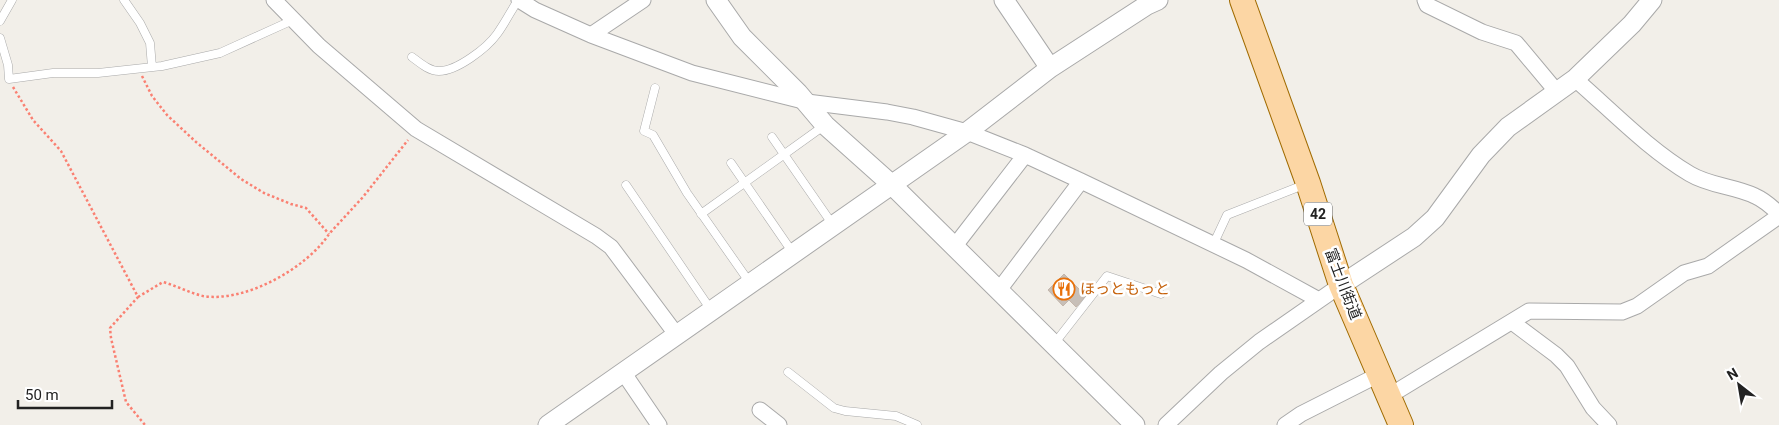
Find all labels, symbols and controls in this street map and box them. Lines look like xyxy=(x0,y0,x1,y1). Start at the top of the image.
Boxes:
road number: 42 xyxy=(1304,202,1332,225)
street label: 富士川街道 xyxy=(1321,246,1365,322)
restaurant icon: ほっともっと xyxy=(1052,277,1076,301)
place label: ほっともっと xyxy=(1080,280,1170,298)
north arrow xyxy=(1714,360,1764,410)
text: N xyxy=(1724,364,1741,383)
scale bar xyxy=(18,378,111,410)
text: 50 m xyxy=(25,386,59,404)

